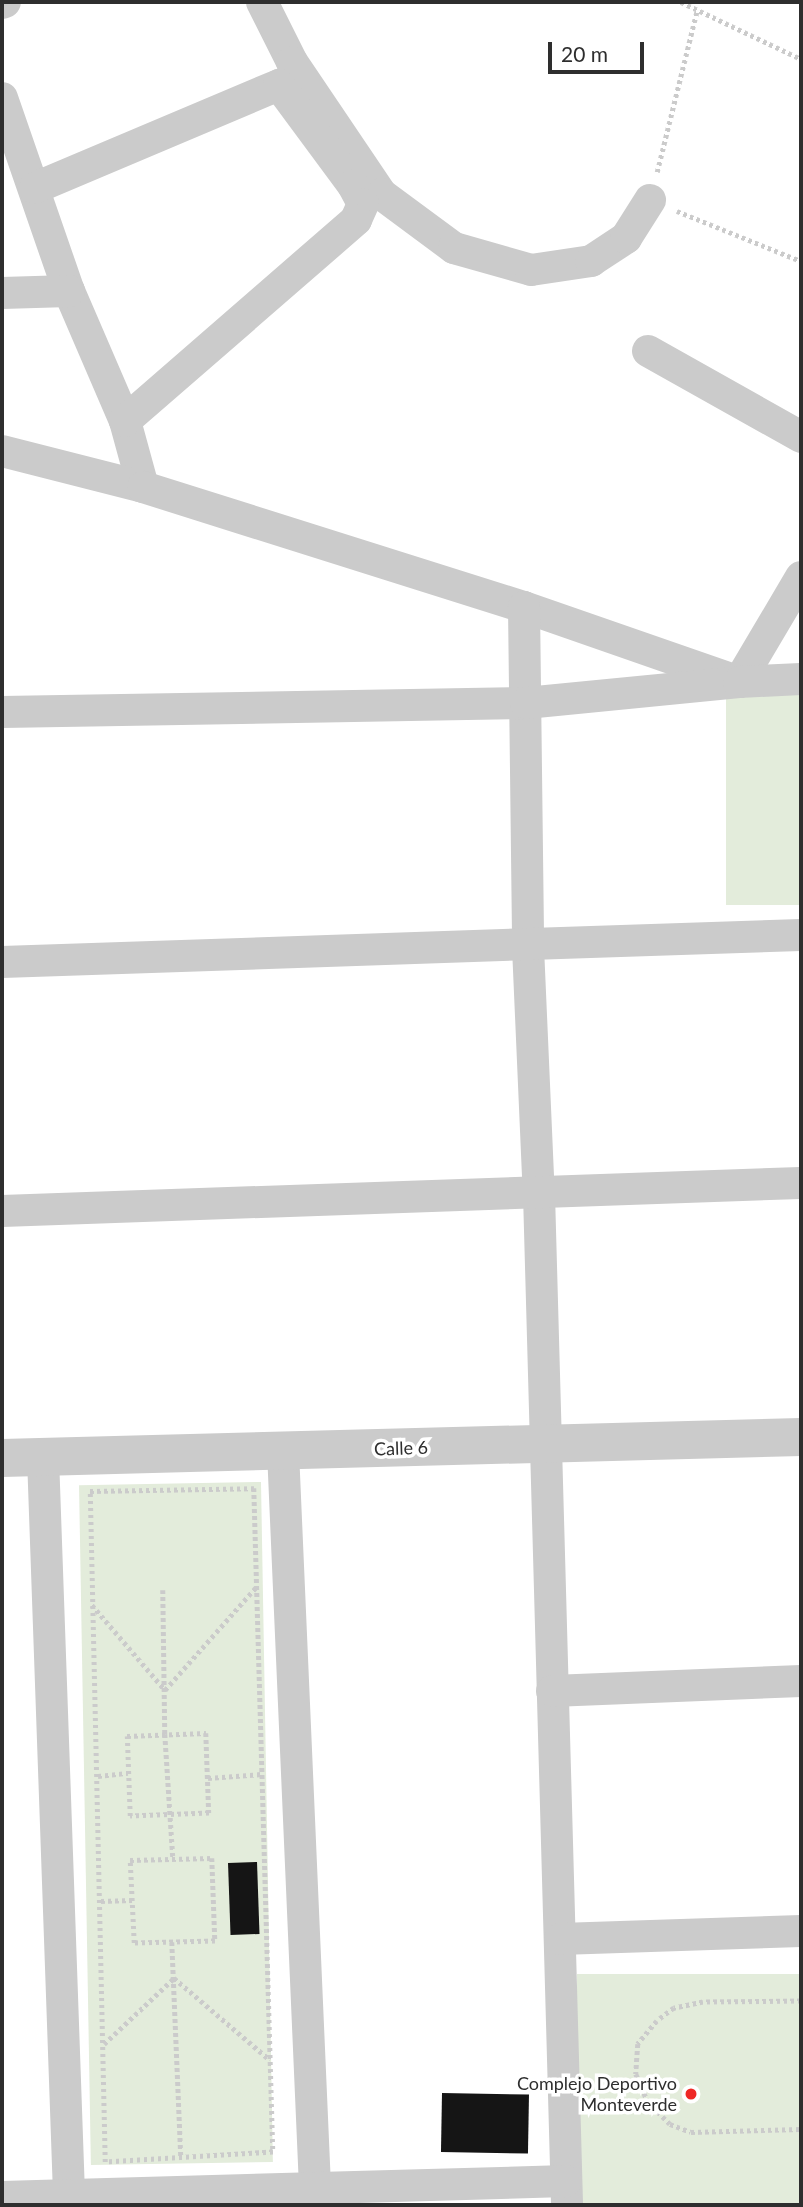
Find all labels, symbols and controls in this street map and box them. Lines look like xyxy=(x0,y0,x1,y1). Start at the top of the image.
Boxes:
scale bar xyxy=(551,28,647,72)
text: 20 m xyxy=(561,41,608,66)
street label: Calle 6 xyxy=(374,1436,428,1460)
place label: Complejo Deportivo Monteverde xyxy=(517,2073,677,2116)
marker: Complejo Deportivo Monteverde xyxy=(683,2086,699,2102)

